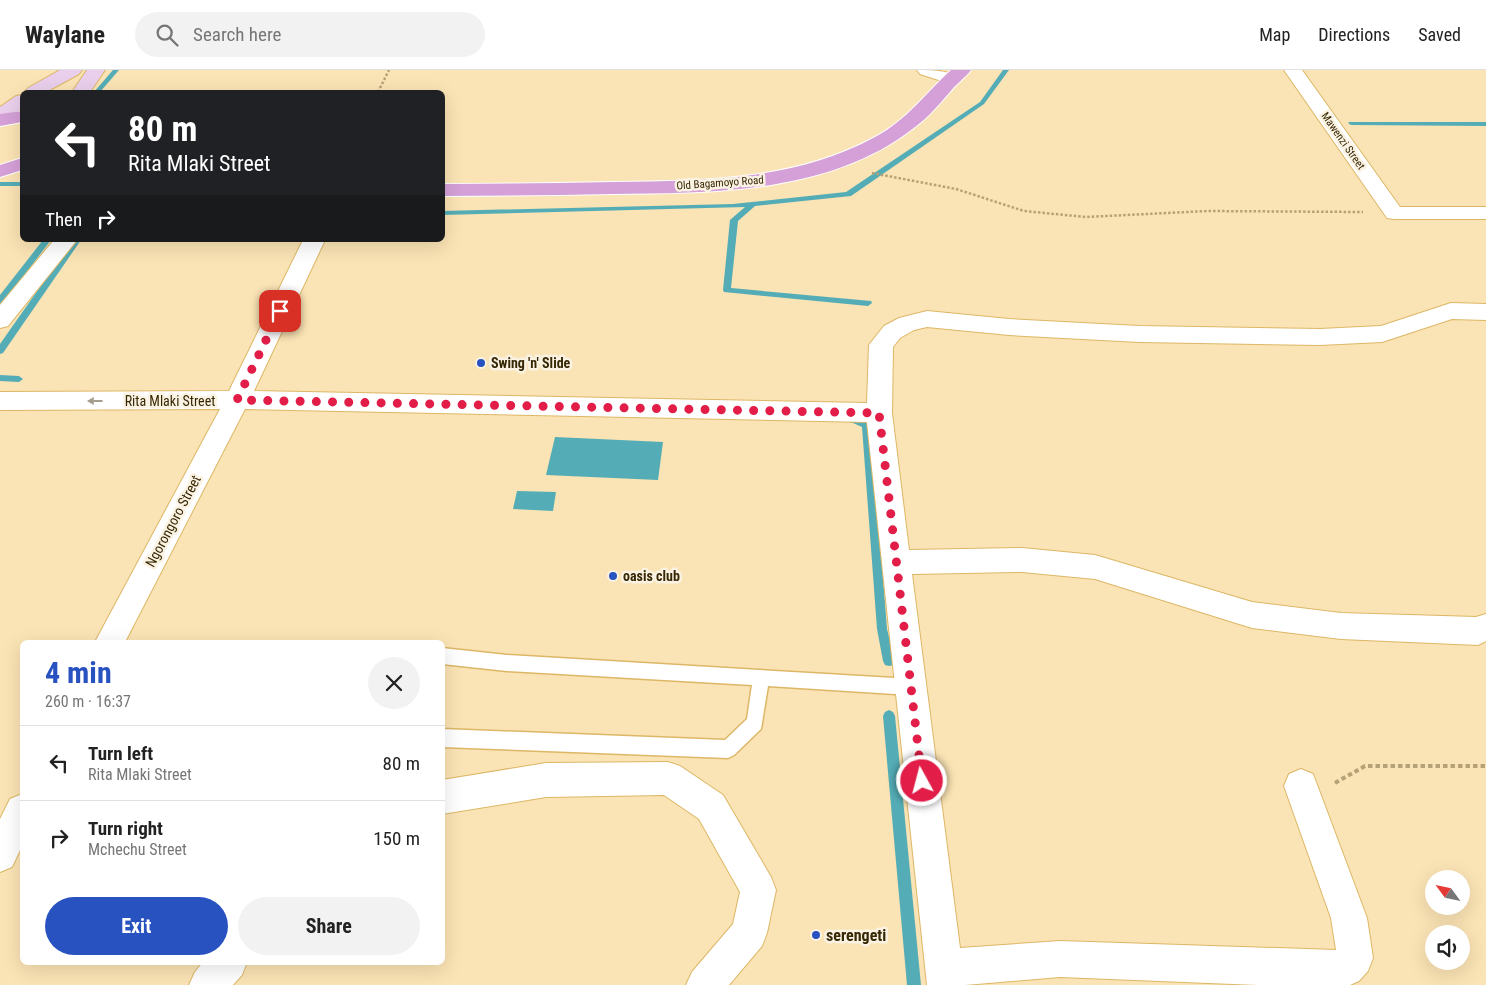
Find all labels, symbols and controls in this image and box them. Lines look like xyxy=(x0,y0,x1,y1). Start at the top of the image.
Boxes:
search box xyxy=(135,12,485,57)
text: Waylane xyxy=(25,21,105,49)
icon: search xyxy=(153,21,181,49)
text: Search here xyxy=(193,23,281,46)
text: Map xyxy=(1259,24,1290,45)
text: Directions xyxy=(1318,24,1390,45)
text: Saved xyxy=(1418,24,1461,45)
text: 80 m xyxy=(128,109,197,150)
icon: left xyxy=(45,110,110,175)
street label: Mawenzi Street xyxy=(1318,110,1368,172)
text: Rita Mlaki Street xyxy=(128,151,271,176)
street label: Old Bagamoyo Road xyxy=(676,173,764,193)
icon: right xyxy=(92,205,120,233)
text: Then xyxy=(45,208,82,231)
pin xyxy=(259,290,301,332)
icon: arrive xyxy=(266,297,294,325)
place label: Swing 'n' Slide xyxy=(491,355,571,371)
marker: Swing 'n' Slide xyxy=(475,357,487,369)
street label: Rita Mlaki Street xyxy=(125,393,215,409)
one-way arrow xyxy=(87,397,103,405)
street label: Ngorongoro Street xyxy=(142,472,204,570)
place label: oasis club xyxy=(623,568,680,584)
marker: oasis club xyxy=(607,570,619,582)
text: 4 min xyxy=(45,655,112,690)
button: close xyxy=(368,657,420,709)
text: 260 m · 16:37 xyxy=(45,692,131,711)
text: Turn left xyxy=(88,742,153,765)
icon: left xyxy=(45,749,73,777)
text: 80 m xyxy=(383,752,420,775)
position arrow xyxy=(895,754,947,806)
text: Rita Mlaki Street xyxy=(88,765,192,784)
text: Turn right xyxy=(88,817,163,840)
icon: right xyxy=(45,824,73,852)
text: 150 m xyxy=(373,827,420,850)
text: Mchechu Street xyxy=(88,840,187,859)
north arrow xyxy=(1425,870,1470,915)
map controls xyxy=(1425,870,1470,970)
button: Exit xyxy=(45,897,228,955)
button: Share xyxy=(238,897,420,955)
button: sound xyxy=(1425,925,1470,970)
place label: serengeti xyxy=(826,926,886,945)
marker: serengeti xyxy=(810,929,822,941)

